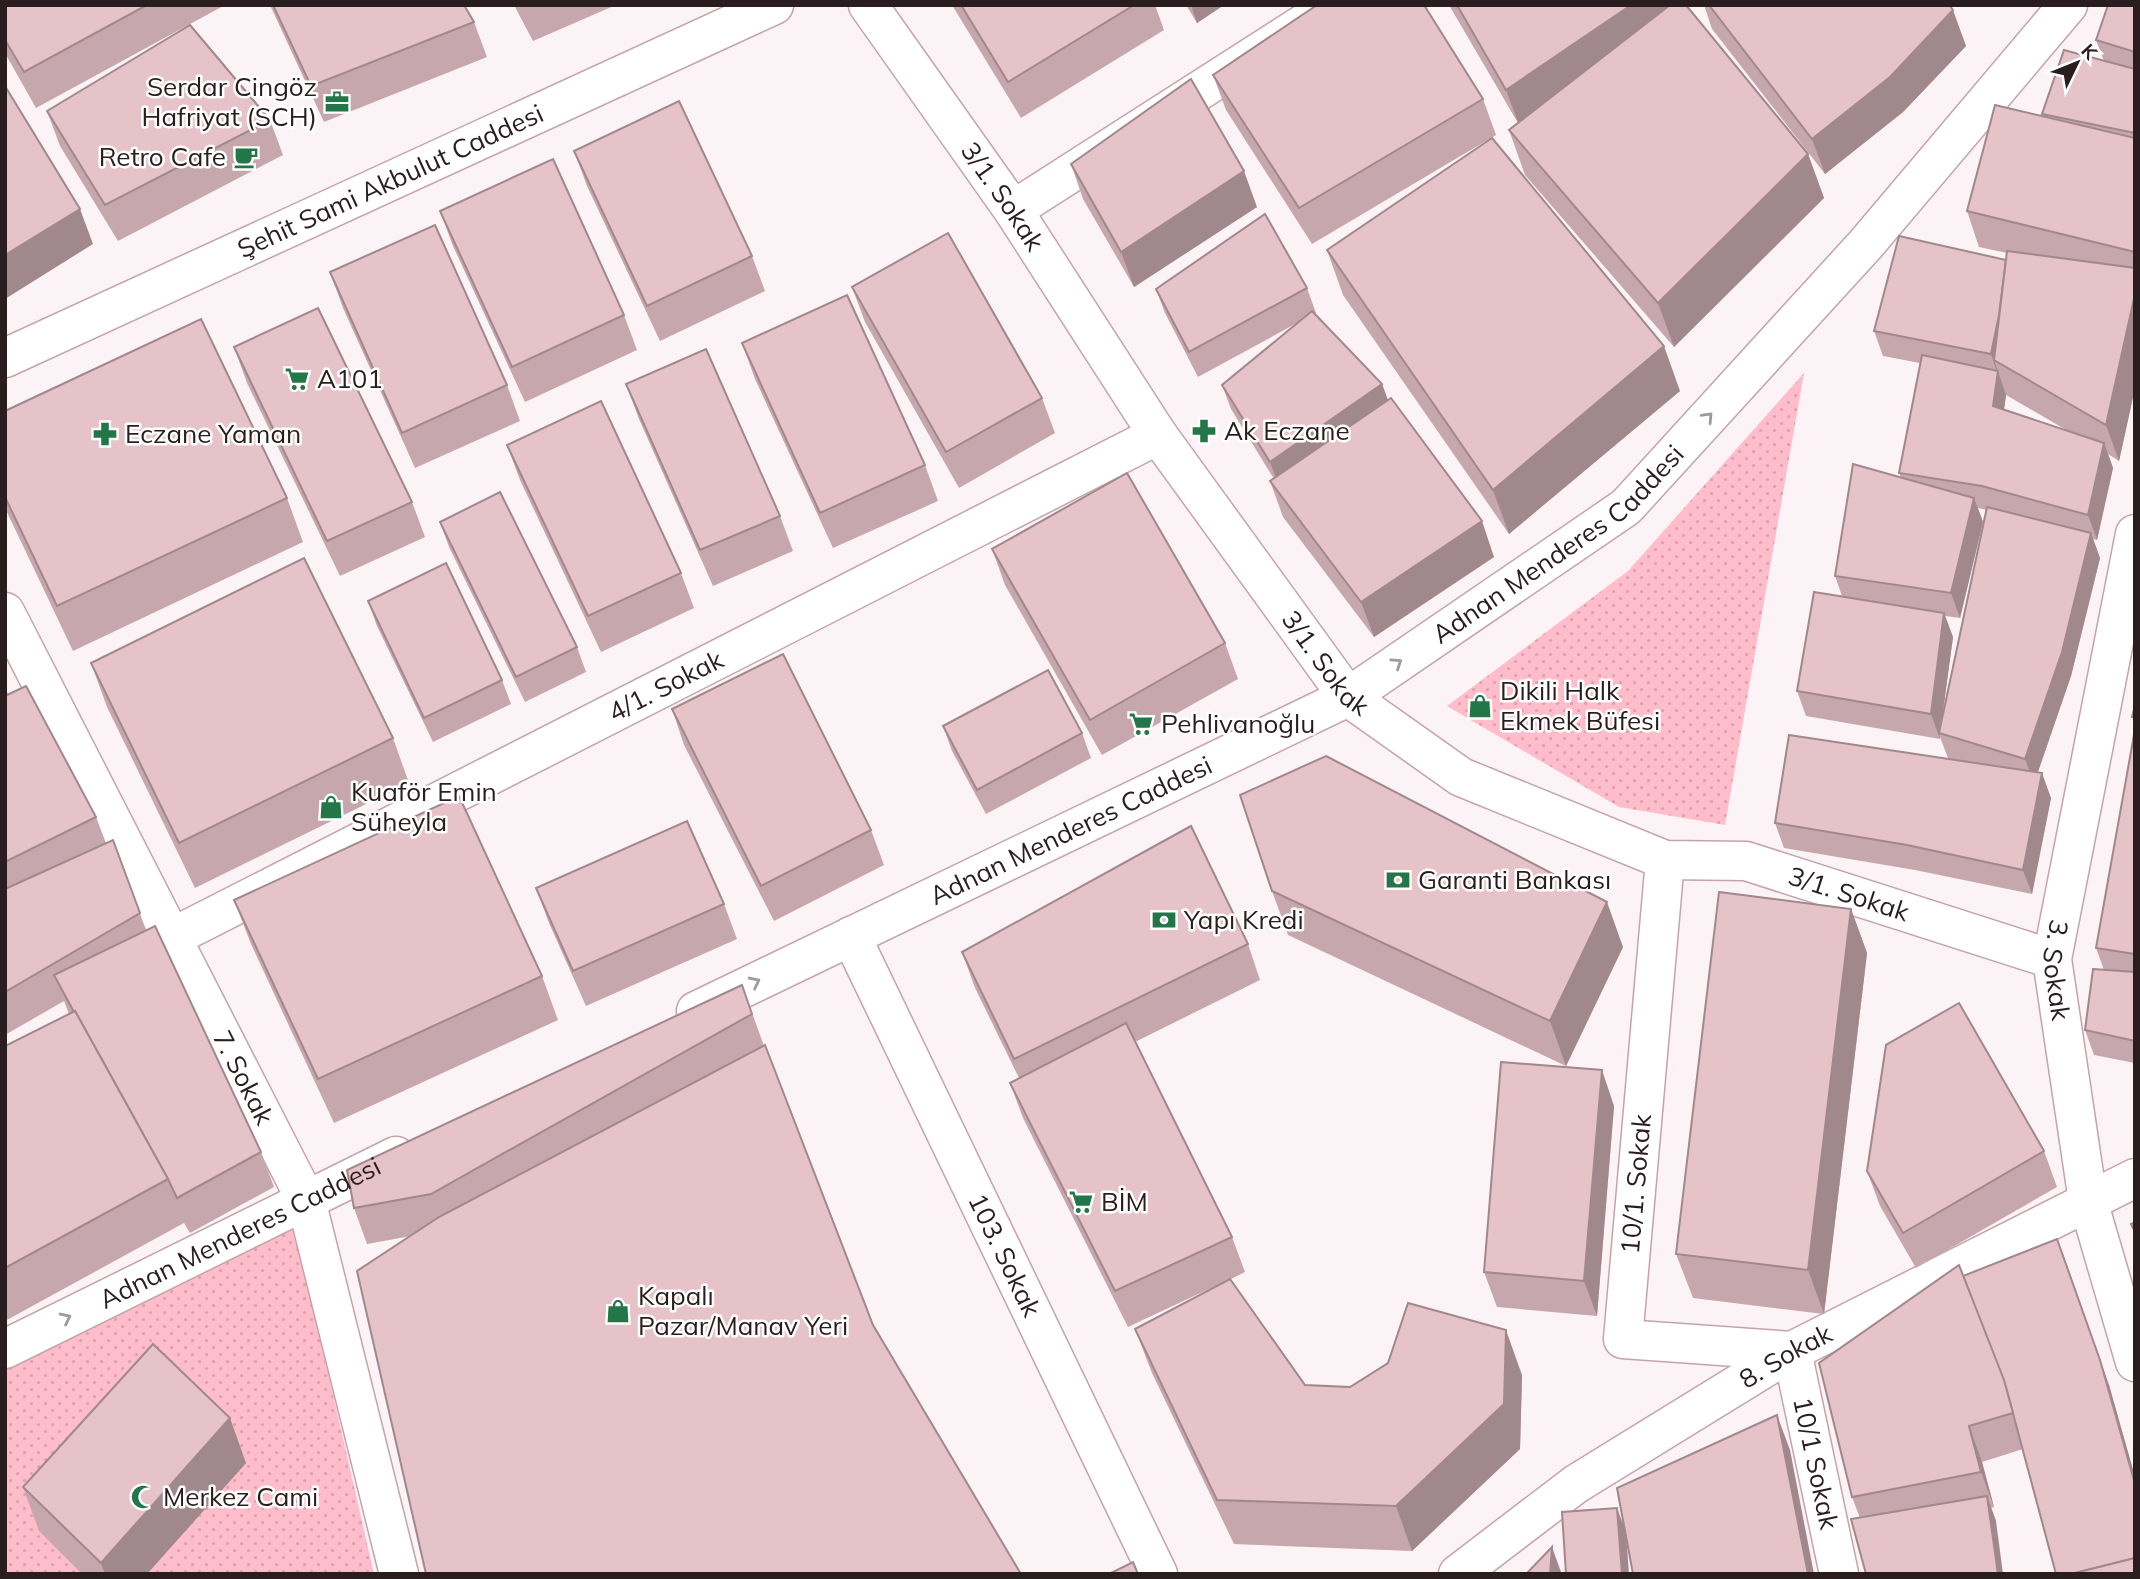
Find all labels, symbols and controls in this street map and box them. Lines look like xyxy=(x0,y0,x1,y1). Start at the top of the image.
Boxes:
north arrow xyxy=(2042,28,2112,98)
text: K xyxy=(2076,39,2103,65)
place label: Serdar Cingöz Hafriyat (SCH) xyxy=(142,70,317,133)
office icon: Serdar Cingöz Hafriyat (SCH) xyxy=(323,88,351,116)
street label: Şehit Sami Akbulut Caddesi xyxy=(232,96,548,265)
street label: 3/1. Sokak xyxy=(954,135,1052,257)
place label: Retro Cafe xyxy=(99,140,226,173)
cafe icon: Retro Cafe xyxy=(232,143,260,171)
place label: A101 xyxy=(317,362,383,395)
supermarket icon: A101 xyxy=(283,365,311,393)
one-way arrow xyxy=(1700,412,1712,425)
place label: Ak Eczane xyxy=(1224,414,1350,447)
place label: Eczane Yaman xyxy=(125,417,301,450)
pharmacy icon: Ak Eczane xyxy=(1190,417,1218,445)
pharmacy icon: Eczane Yaman xyxy=(91,420,119,448)
street label: Adnan Menderes Caddesi xyxy=(1426,438,1691,651)
street label: 3/1. Sokak xyxy=(1275,604,1376,723)
street label: 4/1. Sokak xyxy=(602,642,729,728)
one-way arrow xyxy=(1389,659,1402,671)
place label: Dikili Halk Ekmek Büfesi xyxy=(1500,674,1660,737)
shop icon: Dikili Halk Ekmek Büfesi xyxy=(1466,692,1494,720)
place label: Pehlivanoğlu xyxy=(1161,707,1315,740)
supermarket icon: Pehlivanoğlu xyxy=(1127,710,1155,738)
street label: Adnan Menderes Caddesi xyxy=(924,748,1217,912)
place label: Kuaför Emin Süheyla xyxy=(351,775,497,838)
shop icon: Kuaför Emin Süheyla xyxy=(317,793,345,821)
street label: 3/1. Sokak xyxy=(1784,859,1914,928)
place label: Garanti Bankası xyxy=(1418,863,1611,896)
bank icon: Garanti Bankası xyxy=(1384,866,1412,894)
place label: Yapı Kredi xyxy=(1183,903,1304,936)
bank icon: Yapı Kredi xyxy=(1150,906,1178,934)
street label: 3. Sokak xyxy=(2035,917,2078,1023)
one-way arrow xyxy=(748,977,760,991)
street label: 7. Sokak xyxy=(206,1025,282,1131)
street label: 10/1. Sokak xyxy=(1613,1112,1658,1255)
street label: Adnan Menderes Caddesi xyxy=(94,1149,386,1316)
place label: BİM xyxy=(1101,1185,1148,1218)
street label: 103. Sokak xyxy=(961,1188,1049,1322)
supermarket icon: BİM xyxy=(1067,1188,1095,1216)
place label: Kapalı Pazar/Manav Yeri xyxy=(638,1279,848,1342)
shop icon: Kapalı Pazar/Manav Yeri xyxy=(604,1297,632,1325)
one-way arrow xyxy=(59,1313,71,1327)
street label: 8. Sokak xyxy=(1733,1316,1838,1396)
street label: 10/1 Sokak xyxy=(1786,1394,1846,1533)
place label: Merkez Cami xyxy=(163,1480,318,1513)
mosque icon: Merkez Cami xyxy=(129,1483,157,1511)

